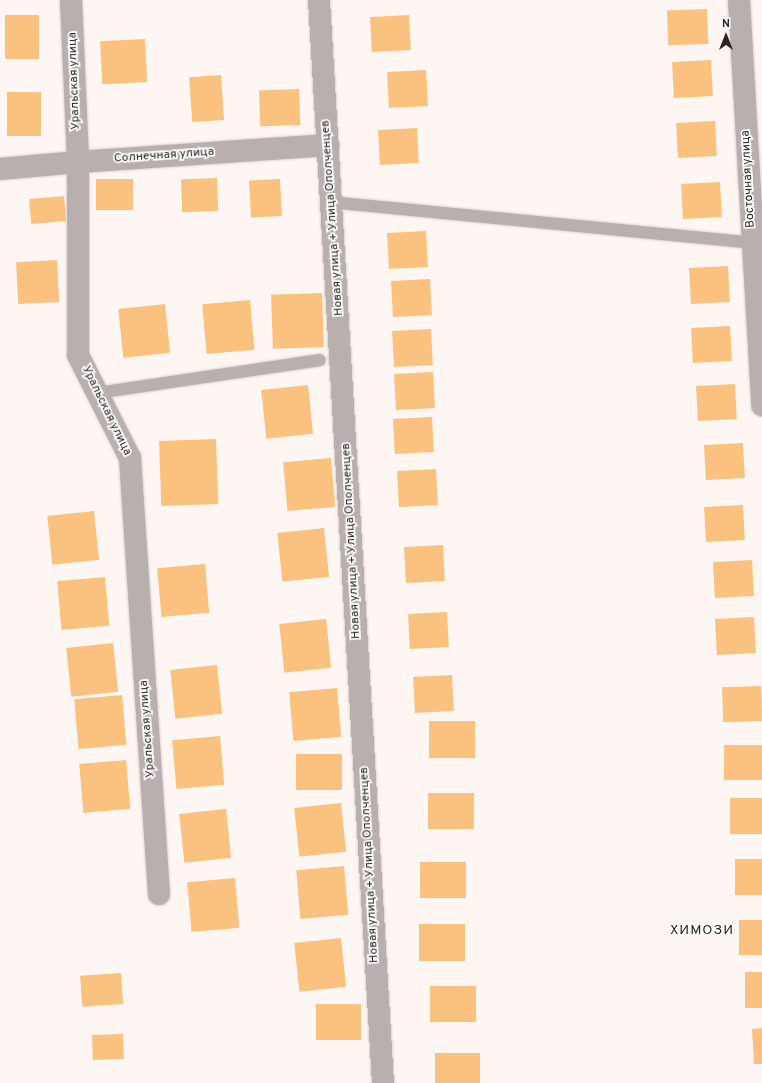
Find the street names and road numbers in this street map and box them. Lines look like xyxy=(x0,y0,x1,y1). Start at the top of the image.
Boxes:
street label: Уральская улица xyxy=(66,32,84,130)
street label: Новая улица + Улица Ополченцев xyxy=(319,120,347,316)
street label: Восточная улица xyxy=(739,130,759,228)
street label: Солнечная улица xyxy=(114,145,214,167)
street label: Уральская улица xyxy=(78,364,134,458)
street label: Новая улица + Улица Ополченцев xyxy=(340,443,364,639)
street label: Уральская улица xyxy=(137,680,159,778)
street label: Новая улица + Улица Ополченцев xyxy=(358,767,382,963)

